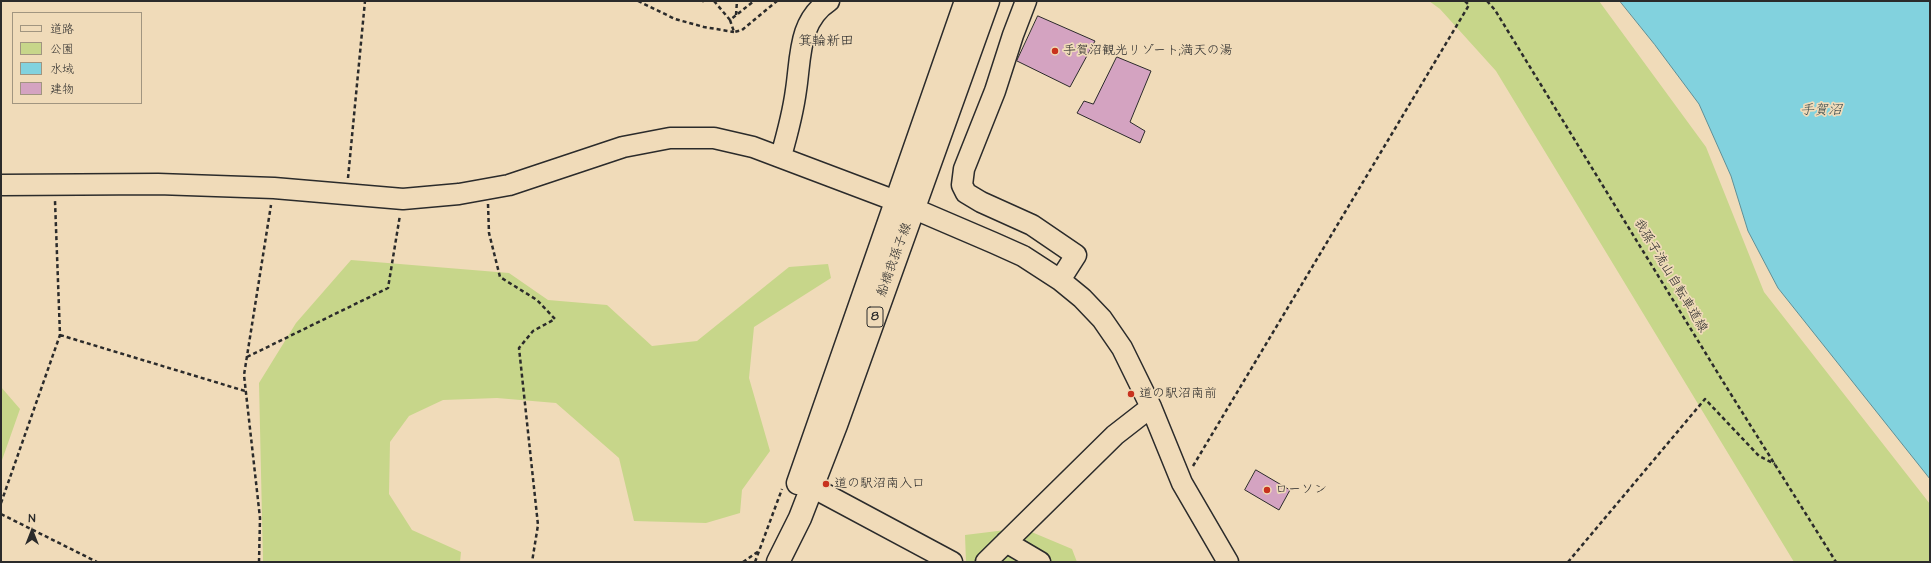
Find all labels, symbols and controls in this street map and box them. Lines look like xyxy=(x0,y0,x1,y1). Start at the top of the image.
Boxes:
legend xyxy=(12,12,142,104)
text: 道路 xyxy=(50,21,74,38)
district label: 箕輪新田 xyxy=(798,34,854,50)
text: 公園 xyxy=(50,41,74,58)
place label: 手賀沼観光リゾート;満天の湯 xyxy=(1063,43,1233,59)
marker: 手賀沼観光リゾート;満天の湯 xyxy=(1050,46,1060,56)
text: 水域 xyxy=(50,61,74,78)
text: 建物 xyxy=(50,81,74,98)
water label: 手賀沼 xyxy=(1800,103,1842,119)
street label: 我孫子流山自転車道線 xyxy=(1630,216,1710,336)
street label: 船橋我孫子線 xyxy=(874,221,916,299)
road number: 8 xyxy=(867,307,883,327)
place label: 道の駅沼南前 xyxy=(1139,386,1217,402)
marker: 道の駅沼南前 xyxy=(1126,389,1136,399)
place label: 道の駅沼南入口 xyxy=(834,476,925,492)
marker: 道の駅沼南入口 xyxy=(821,479,831,489)
place label: ローソン xyxy=(1275,482,1327,498)
marker: ローソン xyxy=(1262,485,1272,495)
north arrow xyxy=(12,511,52,551)
text: N xyxy=(29,511,35,526)

